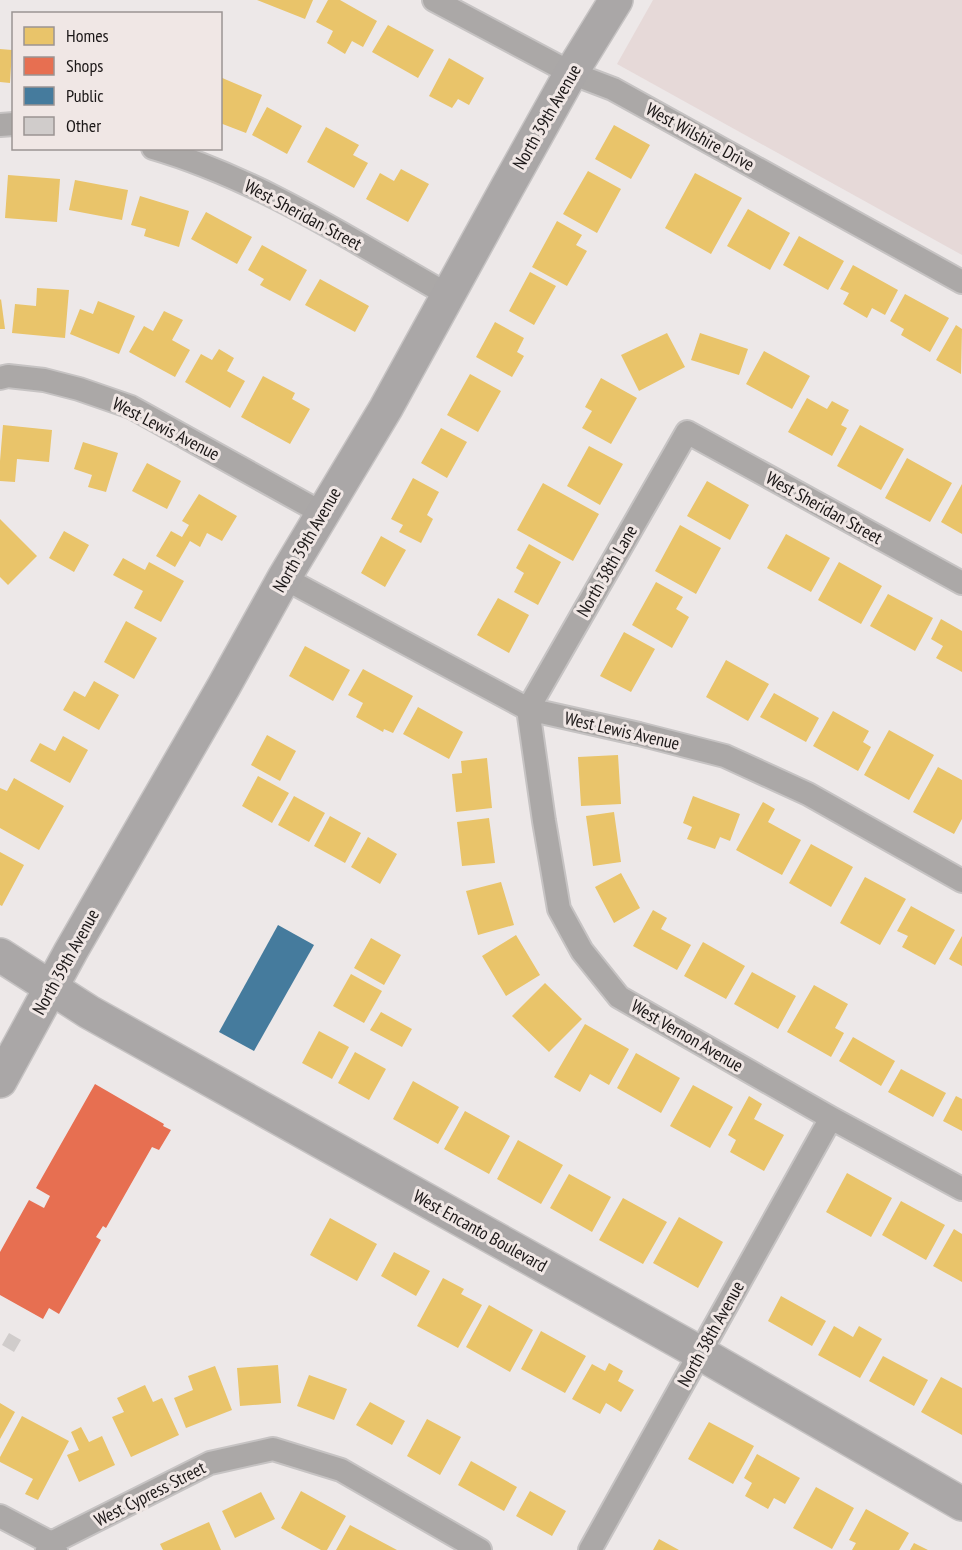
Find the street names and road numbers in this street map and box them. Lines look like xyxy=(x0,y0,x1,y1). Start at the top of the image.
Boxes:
street label: North 39th Avenue xyxy=(507,60,586,173)
street label: West Wilshire Drive xyxy=(642,97,758,176)
street label: West Sheridan Street xyxy=(241,174,366,255)
street label: West Lewis Avenue xyxy=(109,392,224,465)
street label: West Sheridan Street xyxy=(762,466,887,549)
street label: North 39th Avenue xyxy=(267,483,346,596)
street label: North 38th Lane xyxy=(571,521,642,621)
street label: West Lewis Avenue xyxy=(562,706,682,755)
street label: North 39th Avenue xyxy=(27,905,104,1019)
street label: West Vernon Avenue xyxy=(627,994,747,1077)
street label: West Encanto Boulevard xyxy=(409,1184,551,1277)
street label: North 38th Avenue xyxy=(672,1277,749,1391)
street label: West Cypress Street xyxy=(90,1456,209,1531)

